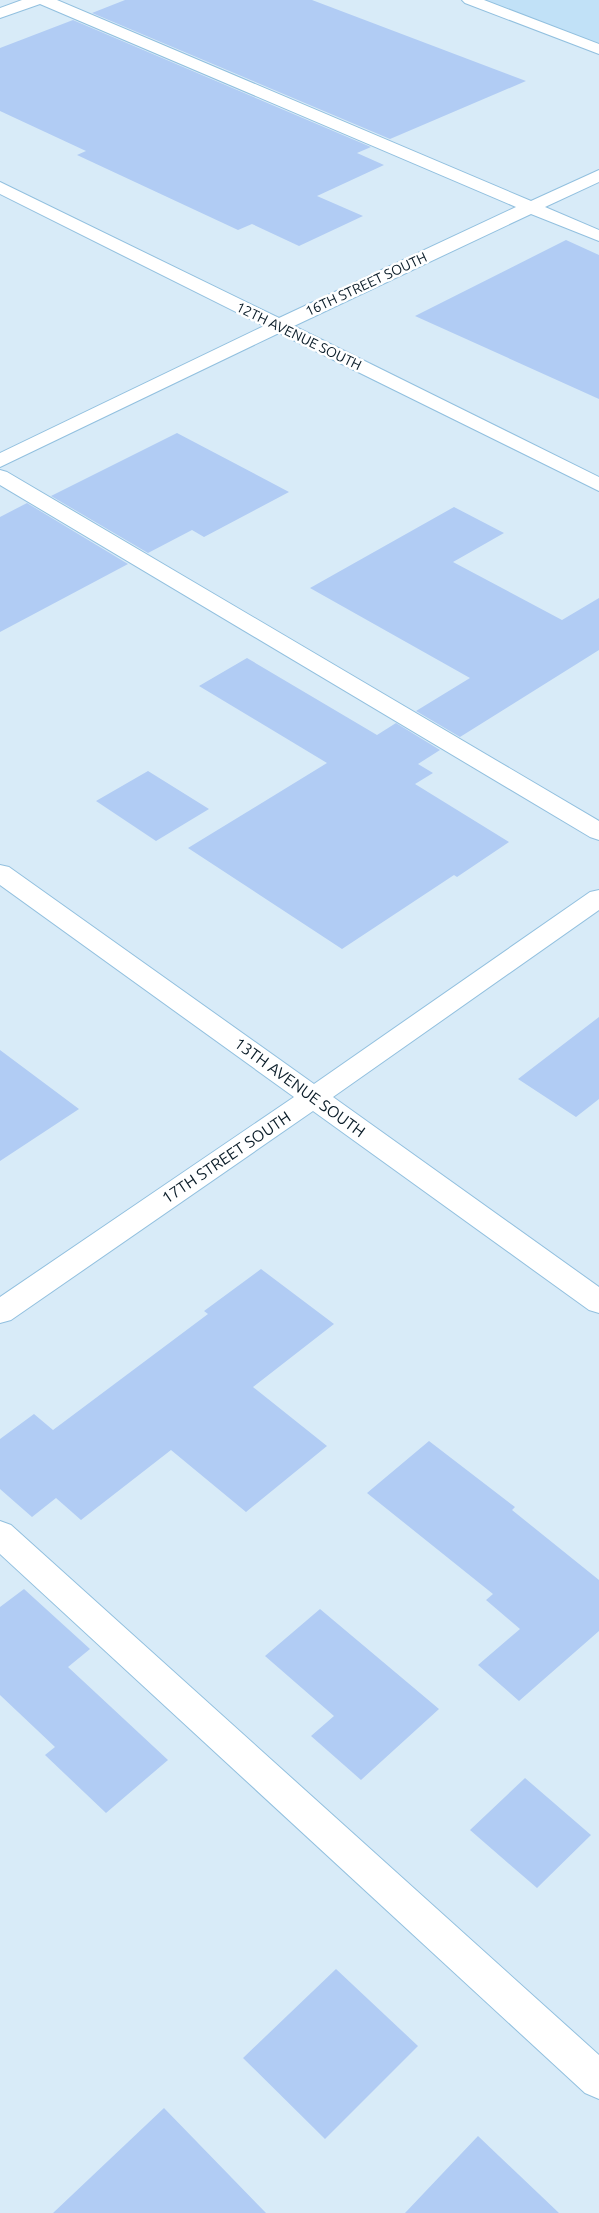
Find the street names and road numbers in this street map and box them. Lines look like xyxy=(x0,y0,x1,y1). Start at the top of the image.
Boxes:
street label: 16TH STREET SOUTH xyxy=(303,249,429,319)
street label: 12TH AVENUE SOUTH xyxy=(234,299,364,373)
street label: 13TH AVENUE SOUTH xyxy=(231,1034,369,1140)
street label: 17TH STREET SOUTH xyxy=(158,1107,294,1207)

